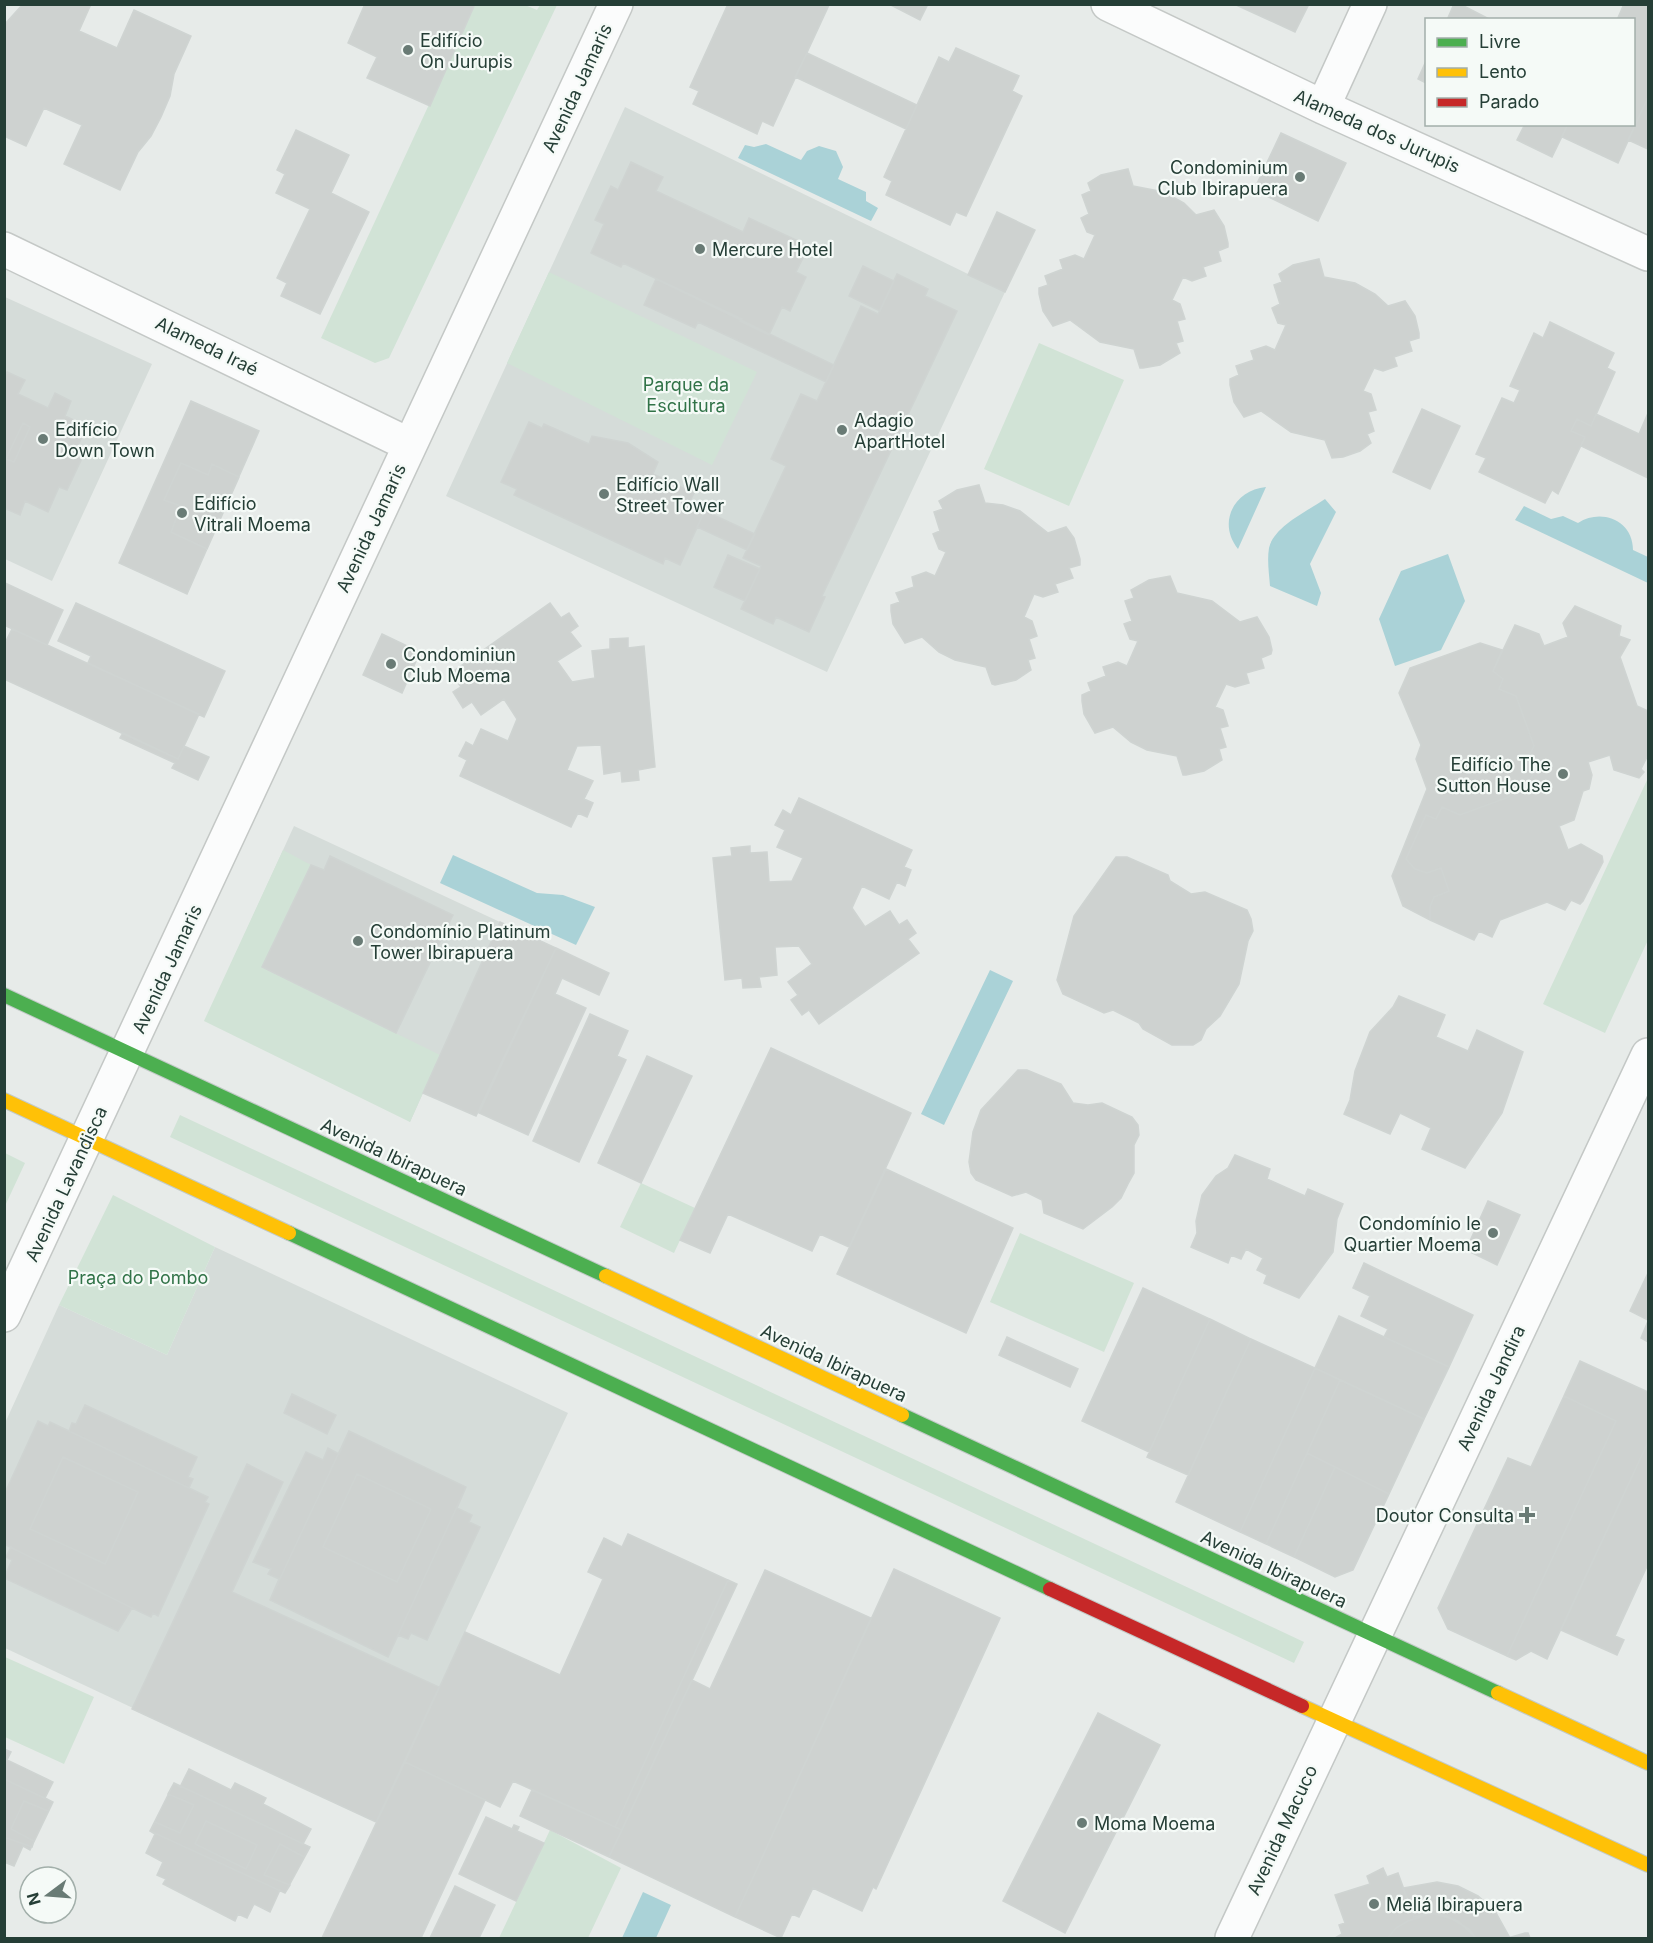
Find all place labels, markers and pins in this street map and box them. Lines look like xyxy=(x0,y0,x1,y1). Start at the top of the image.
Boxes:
place label: Edifício On Jurupis xyxy=(420,30,513,72)
marker: Edifício On Jurupis xyxy=(401,43,415,57)
place label: Condominium Club Ibirapuera xyxy=(1158,157,1288,199)
marker: Condominium Club Ibirapuera xyxy=(1293,170,1307,184)
place label: Mercure Hotel xyxy=(712,239,833,260)
marker: Mercure Hotel xyxy=(693,242,707,256)
place label: Adagio ApartHotel xyxy=(854,410,945,452)
place label: Edifício Down Town xyxy=(55,419,155,461)
marker: Adagio ApartHotel xyxy=(835,423,849,437)
marker: Edifício Down Town xyxy=(36,432,50,446)
place label: Edifício Wall Street Tower xyxy=(616,474,724,516)
marker: Edifício Wall Street Tower xyxy=(597,487,611,501)
place label: Edifício Vitrali Moema xyxy=(194,493,311,535)
marker: Edifício Vitrali Moema xyxy=(175,506,189,520)
place label: Condominiun Club Moema xyxy=(403,644,516,686)
marker: Condominiun Club Moema xyxy=(384,657,398,671)
place label: Edifício The Sutton House xyxy=(1436,754,1551,796)
marker: Edifício The Sutton House xyxy=(1556,767,1570,781)
place label: Condomínio Platinum Tower Ibirapuera xyxy=(370,921,551,963)
marker: Condomínio Platinum Tower Ibirapuera xyxy=(351,934,365,948)
place label: Condomínio le Quartier Moema xyxy=(1343,1213,1481,1255)
marker: Condomínio le Quartier Moema xyxy=(1486,1226,1500,1240)
place label: Doutor Consulta xyxy=(1376,1505,1514,1526)
marker: Doutor Consulta xyxy=(1518,1506,1536,1524)
place label: Moma Moema xyxy=(1094,1813,1215,1834)
marker: Moma Moema xyxy=(1075,1816,1089,1830)
place label: Meliá Ibirapuera xyxy=(1386,1894,1523,1915)
marker: Meliá Ibirapuera xyxy=(1367,1897,1381,1911)

